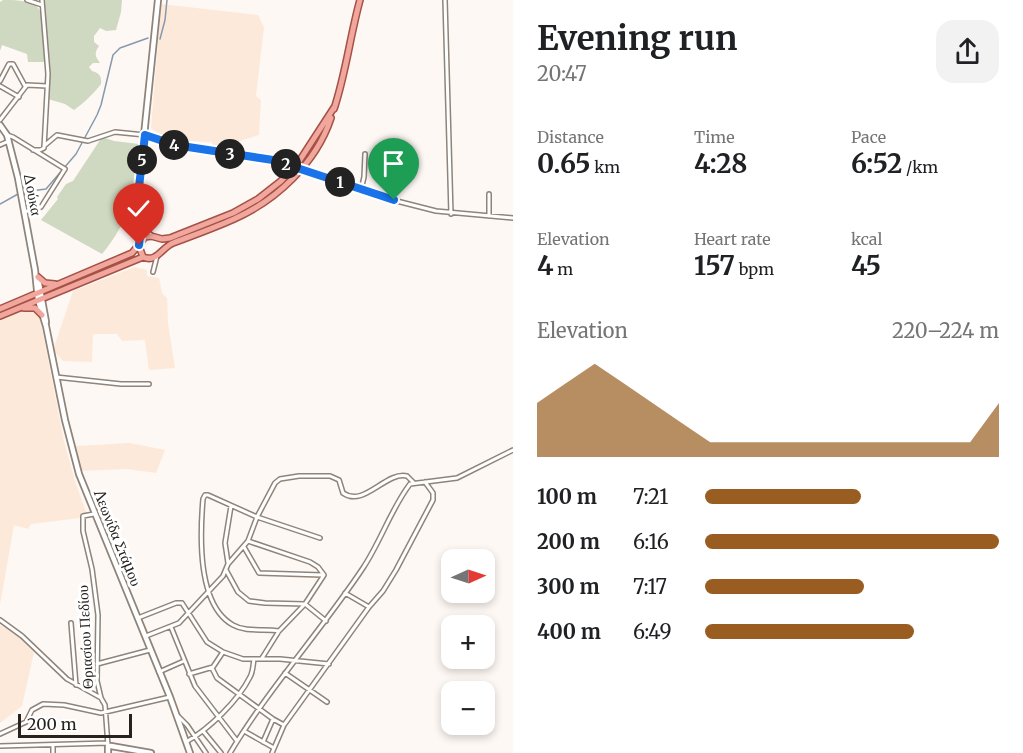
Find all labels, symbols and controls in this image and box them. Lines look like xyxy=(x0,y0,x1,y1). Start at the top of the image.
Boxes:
text: Evening run xyxy=(537,18,737,59)
button: share xyxy=(936,20,999,83)
text: 20:47 xyxy=(537,61,587,86)
text: Distance xyxy=(537,127,604,147)
text: Time xyxy=(694,127,735,147)
text: Pace xyxy=(851,127,886,147)
pin: 4 xyxy=(159,130,189,160)
text: 4 xyxy=(169,135,179,155)
pin xyxy=(368,138,419,200)
pin: 3 xyxy=(215,139,245,169)
text: 3 xyxy=(225,144,235,164)
pin: 5 xyxy=(127,145,157,175)
icon: arrive xyxy=(377,147,410,180)
text: 0.65 xyxy=(537,147,590,180)
text: 4:28 xyxy=(694,147,747,180)
text: 6:52 xyxy=(851,147,902,180)
pin: 2 xyxy=(271,149,301,179)
text: 5 xyxy=(137,150,147,170)
text: 2 xyxy=(281,154,291,174)
text: km xyxy=(590,157,620,177)
text: /km xyxy=(902,157,938,177)
pin: 1 xyxy=(325,167,355,197)
street label: Δούκα xyxy=(20,171,46,217)
text: 1 xyxy=(336,172,344,192)
pin xyxy=(113,183,164,245)
icon: check xyxy=(122,192,155,225)
text: Elevation xyxy=(537,229,610,249)
text: Heart rate xyxy=(694,229,771,249)
text: kcal xyxy=(851,229,882,249)
text: 4 xyxy=(537,249,554,282)
text: 157 xyxy=(694,249,735,282)
text: 45 xyxy=(851,249,881,282)
text: m xyxy=(554,259,573,279)
text: bpm xyxy=(735,259,774,279)
text: Elevation xyxy=(537,318,628,343)
text: 220–224 m xyxy=(892,318,999,343)
text: 100 m xyxy=(537,484,597,509)
text: 7:21 xyxy=(633,484,668,509)
street label: Λεωνίδα Στάμου xyxy=(90,486,146,589)
text: 200 m xyxy=(537,529,600,554)
text: 6:16 xyxy=(633,529,669,554)
north arrow xyxy=(441,549,495,603)
map controls xyxy=(441,549,495,735)
text: 300 m xyxy=(537,574,600,599)
text: 7:17 xyxy=(633,574,667,599)
street label: Θριασίου Πεδίου xyxy=(73,585,97,689)
button: + xyxy=(441,615,495,669)
text: 400 m xyxy=(537,619,601,644)
text: 6:49 xyxy=(633,619,672,644)
button: − xyxy=(441,681,495,735)
scale bar xyxy=(18,711,132,738)
text: 200 m xyxy=(27,714,77,734)

